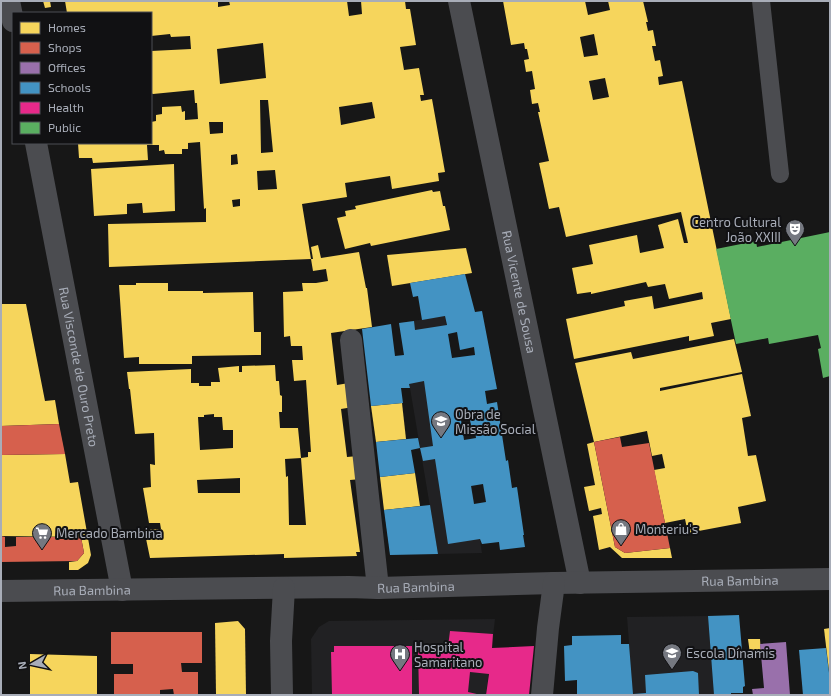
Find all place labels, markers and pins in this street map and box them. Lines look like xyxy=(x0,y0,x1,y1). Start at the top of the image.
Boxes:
place label: Centro Cultural João XXIII xyxy=(692,214,781,245)
theatre icon: Centro Cultural João XXIII xyxy=(784,218,806,246)
place label: Obra de Missão Social xyxy=(455,406,536,437)
school or university icon: Obra de Missão Social xyxy=(430,410,452,438)
shop icon: Monteriu's xyxy=(610,518,632,546)
place label: Monteriu's xyxy=(635,521,698,537)
supermarket icon: Mercado Bambina xyxy=(31,522,53,550)
place label: Mercado Bambina xyxy=(56,525,163,541)
place label: Hospital Samaritano xyxy=(414,639,482,670)
school or university icon: Escola Dínamis xyxy=(661,642,683,670)
hospital icon: Hospital Samaritano xyxy=(389,643,411,671)
place label: Escola Dínamis xyxy=(686,645,775,661)

